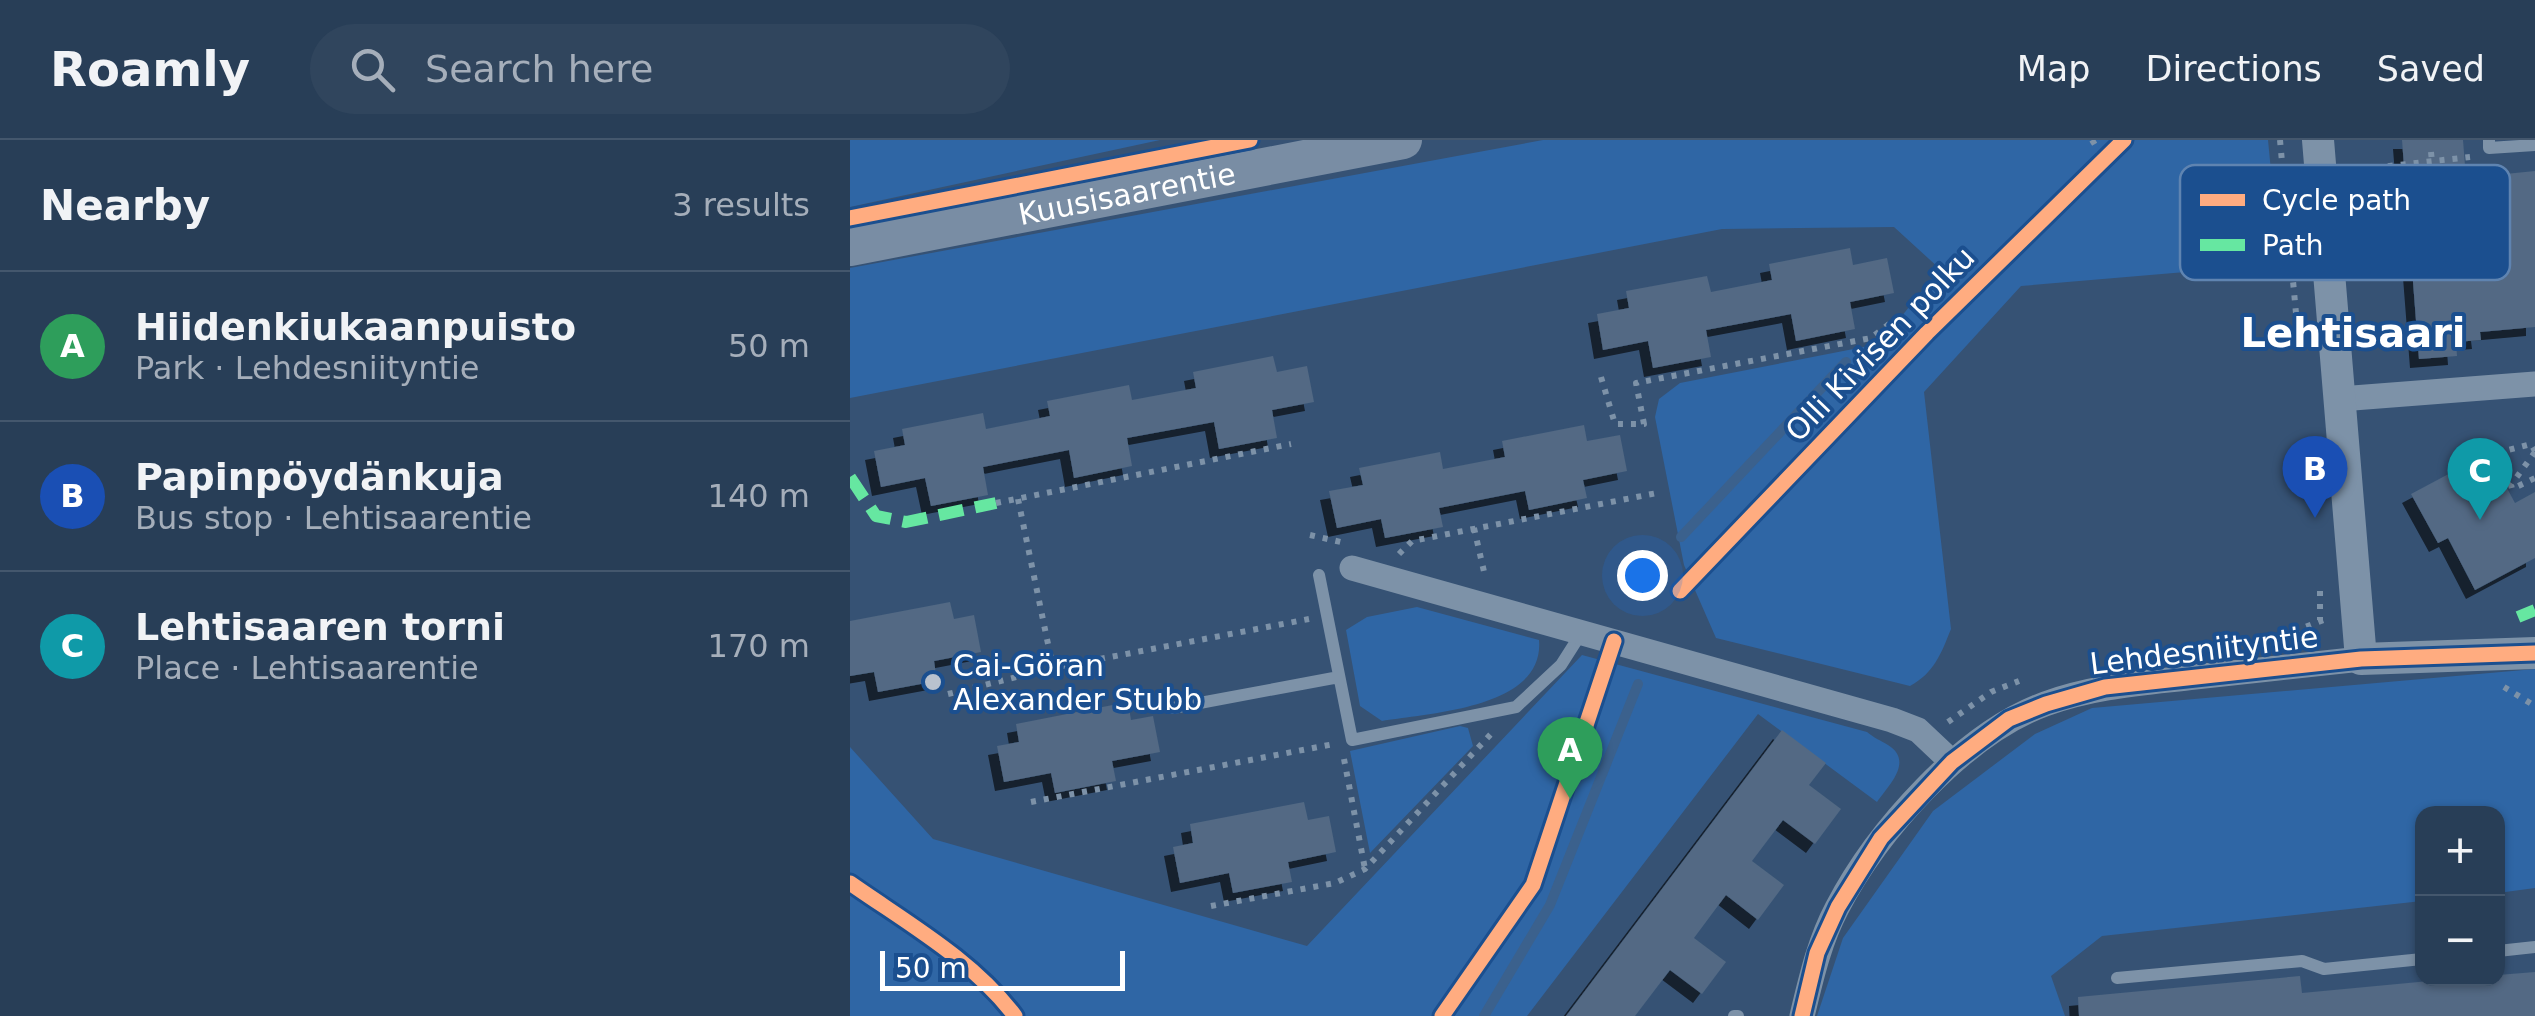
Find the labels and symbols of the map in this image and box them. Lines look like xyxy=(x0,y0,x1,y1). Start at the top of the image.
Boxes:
street label: Kuusisaarentie xyxy=(1015,155,1238,232)
legend xyxy=(2180,165,2510,280)
text: Cycle path xyxy=(2262,184,2411,217)
text: Path xyxy=(2262,229,2324,262)
street label: Olli Kivisen polku xyxy=(1778,240,1982,448)
district label: Lehtisaari xyxy=(2240,310,2466,356)
pin: B xyxy=(2282,436,2348,518)
pin: C xyxy=(2448,438,2512,520)
your location xyxy=(1617,550,1668,601)
street label: Lehdesniityntie xyxy=(2088,619,2320,681)
place label: Cai-Göran Alexander Stubb xyxy=(953,648,1202,717)
marker: Cai-Göran Alexander Stubb xyxy=(922,671,944,693)
pin: A xyxy=(1538,716,1602,799)
scale bar xyxy=(880,946,1125,990)

